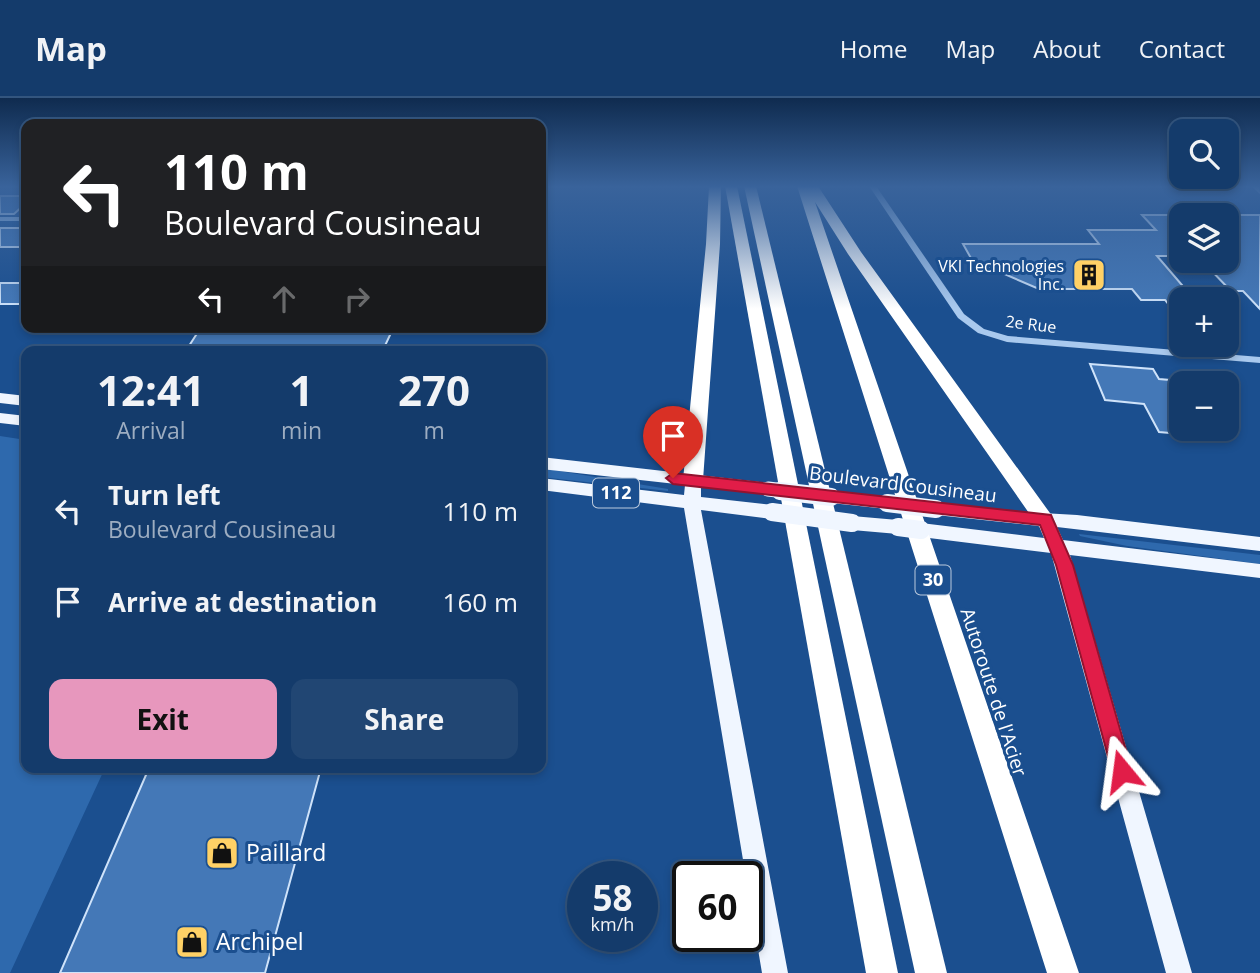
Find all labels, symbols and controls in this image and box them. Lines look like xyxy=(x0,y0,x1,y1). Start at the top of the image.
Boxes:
text: Map xyxy=(35,26,107,71)
text: Home xyxy=(840,32,908,65)
text: Map xyxy=(946,32,995,65)
text: About xyxy=(1033,32,1101,65)
text: Contact xyxy=(1139,32,1225,65)
map controls xyxy=(1169,119,1239,441)
button: search xyxy=(1169,119,1239,189)
text: 110 m xyxy=(164,138,309,204)
icon: left xyxy=(49,147,140,238)
text: Boulevard Cousineau xyxy=(164,201,482,244)
button: layers xyxy=(1169,203,1239,273)
place label: VKI Technologies Inc. xyxy=(938,255,1064,295)
building icon: VKI Technologies Inc. xyxy=(1070,256,1108,294)
icon: left xyxy=(192,280,230,318)
icon: ahead xyxy=(265,280,303,318)
icon: right xyxy=(338,280,376,318)
button: + xyxy=(1169,287,1239,357)
street label: 2e Rue xyxy=(1004,310,1058,338)
text: 12:41 xyxy=(97,361,205,418)
text: 1 xyxy=(289,361,314,418)
text: 270 xyxy=(398,361,470,418)
button: − xyxy=(1169,371,1239,441)
pin xyxy=(643,406,703,478)
text: Arrival xyxy=(116,414,186,446)
text: min xyxy=(281,414,322,446)
text: m xyxy=(423,414,445,446)
icon: arrive xyxy=(654,417,692,455)
street label: Boulevard Cousineau xyxy=(808,460,998,508)
text: Turn left xyxy=(108,477,220,513)
road number: 112 xyxy=(593,478,639,508)
icon: left xyxy=(49,492,87,530)
text: 110 m xyxy=(443,493,518,529)
text: Boulevard Cousineau xyxy=(108,513,336,545)
road number: 30 xyxy=(916,566,950,594)
icon: arrive xyxy=(49,583,87,621)
text: Arrive at destination xyxy=(108,584,377,620)
text: 160 m xyxy=(443,584,518,620)
street label: Autoroute de l'Acier xyxy=(954,604,1034,780)
button: Exit xyxy=(49,679,277,759)
button: Share xyxy=(291,679,518,759)
position arrow xyxy=(1085,734,1159,808)
shop icon: Paillard xyxy=(203,834,241,872)
place label: Paillard xyxy=(246,836,326,868)
speed limit sign: 60 xyxy=(672,861,763,952)
text: 58 xyxy=(592,874,633,921)
text: km/h xyxy=(591,912,634,936)
shop icon: Archipel xyxy=(173,923,211,961)
place label: Archipel xyxy=(216,925,304,957)

